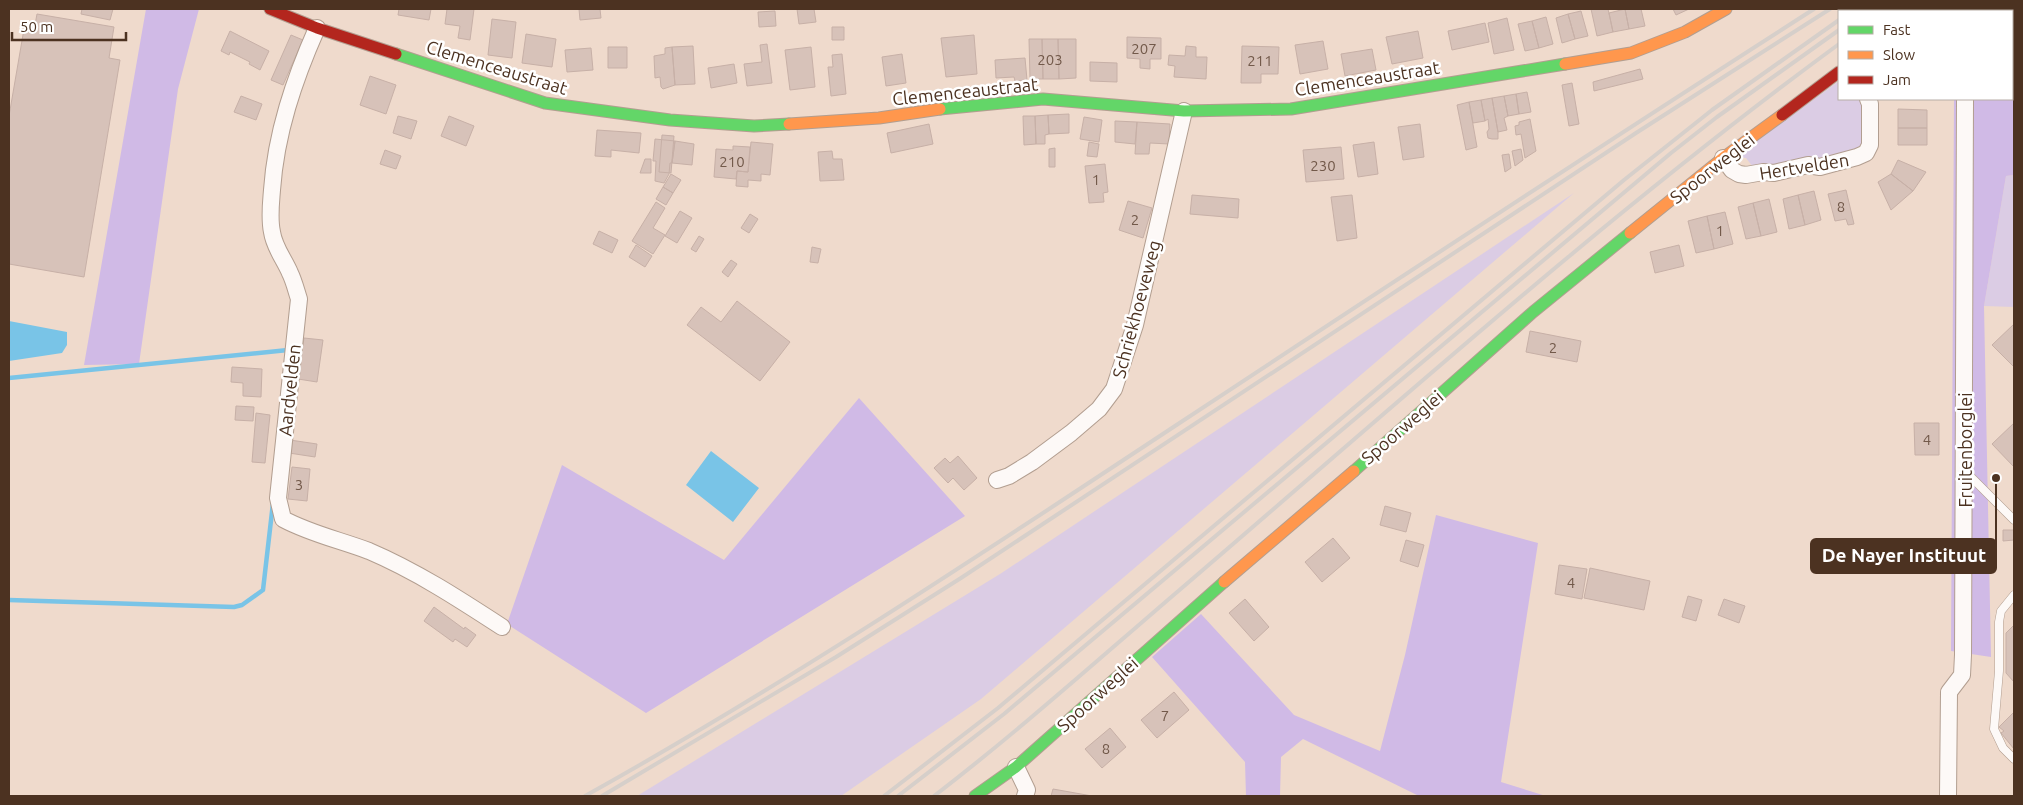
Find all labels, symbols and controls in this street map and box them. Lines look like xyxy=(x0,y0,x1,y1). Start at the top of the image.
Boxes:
scale bar xyxy=(12,10,126,42)
legend xyxy=(1838,10,2013,100)
text: 50 m xyxy=(20,18,53,35)
text: Fast xyxy=(1883,21,1911,38)
street label: Clemenceaustraat xyxy=(424,36,570,98)
house number: 207 xyxy=(1131,40,1157,57)
text: Slow xyxy=(1883,46,1916,63)
house number: 203 xyxy=(1037,51,1063,68)
house number: 211 xyxy=(1247,52,1273,69)
street label: Clemenceaustraat xyxy=(1293,57,1441,99)
text: Jam xyxy=(1883,71,1911,88)
street label: Clemenceaustraat xyxy=(891,73,1039,109)
street label: Spoorweglei xyxy=(1666,129,1758,207)
street label: Hertvelden xyxy=(1758,149,1850,183)
house number: 210 xyxy=(719,153,745,170)
house number: 230 xyxy=(1310,157,1336,174)
house number: 1 xyxy=(1092,171,1100,188)
house number: 8 xyxy=(1837,198,1845,215)
house number: 2 xyxy=(1131,211,1139,228)
house number: 1 xyxy=(1716,222,1724,239)
street label: Schriekhoeveweg xyxy=(1108,238,1164,380)
house number: 2 xyxy=(1549,339,1557,356)
street label: Aardvelden xyxy=(274,343,304,437)
street label: Spoorweglei xyxy=(1357,386,1447,468)
street label: Fruitenborglei xyxy=(1955,392,1975,508)
house number: 4 xyxy=(1923,431,1931,448)
house number: 3 xyxy=(295,476,303,493)
callout: De Nayer Instituut xyxy=(1811,539,1996,573)
text: De Nayer Instituut xyxy=(1822,544,1986,566)
house number: 4 xyxy=(1567,574,1575,591)
street label: Spoorweglei xyxy=(1053,653,1141,735)
house number: 7 xyxy=(1161,707,1169,724)
house number: 8 xyxy=(1102,740,1110,757)

